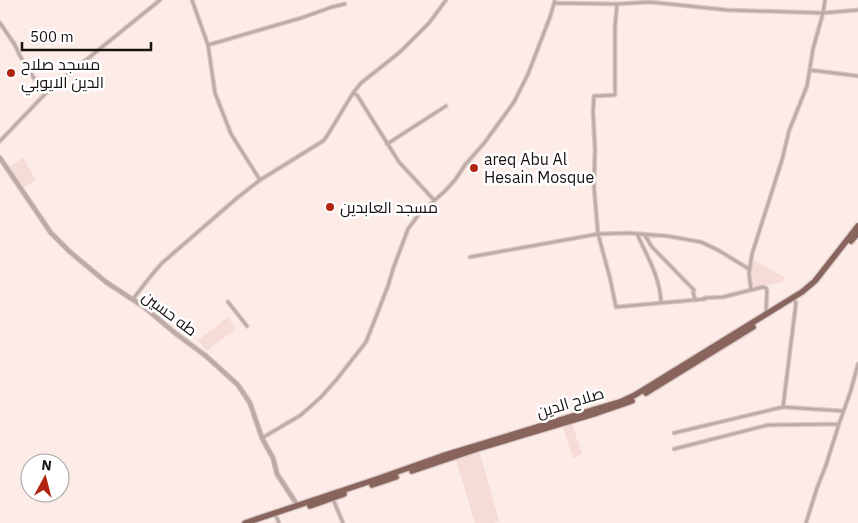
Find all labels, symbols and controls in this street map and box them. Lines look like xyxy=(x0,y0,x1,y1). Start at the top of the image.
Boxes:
scale bar xyxy=(22,20,151,52)
text: 500 m xyxy=(30,27,74,46)
place label: مسجد صلاح الدين الايوبي xyxy=(21,54,104,96)
marker: مسجد صلاح الدين الايوبي xyxy=(5,67,17,79)
place label: areq Abu Al Hesain Mosque xyxy=(484,149,594,187)
marker: areq Abu Al Hesain Mosque xyxy=(468,162,480,174)
place label: مسجد العابدين xyxy=(340,197,438,218)
marker: مسجد العابدين xyxy=(324,201,336,213)
street label: طه حسين xyxy=(138,286,201,341)
street label: صلاح الدين xyxy=(534,382,607,424)
north arrow xyxy=(20,453,70,503)
text: N xyxy=(40,456,53,475)

